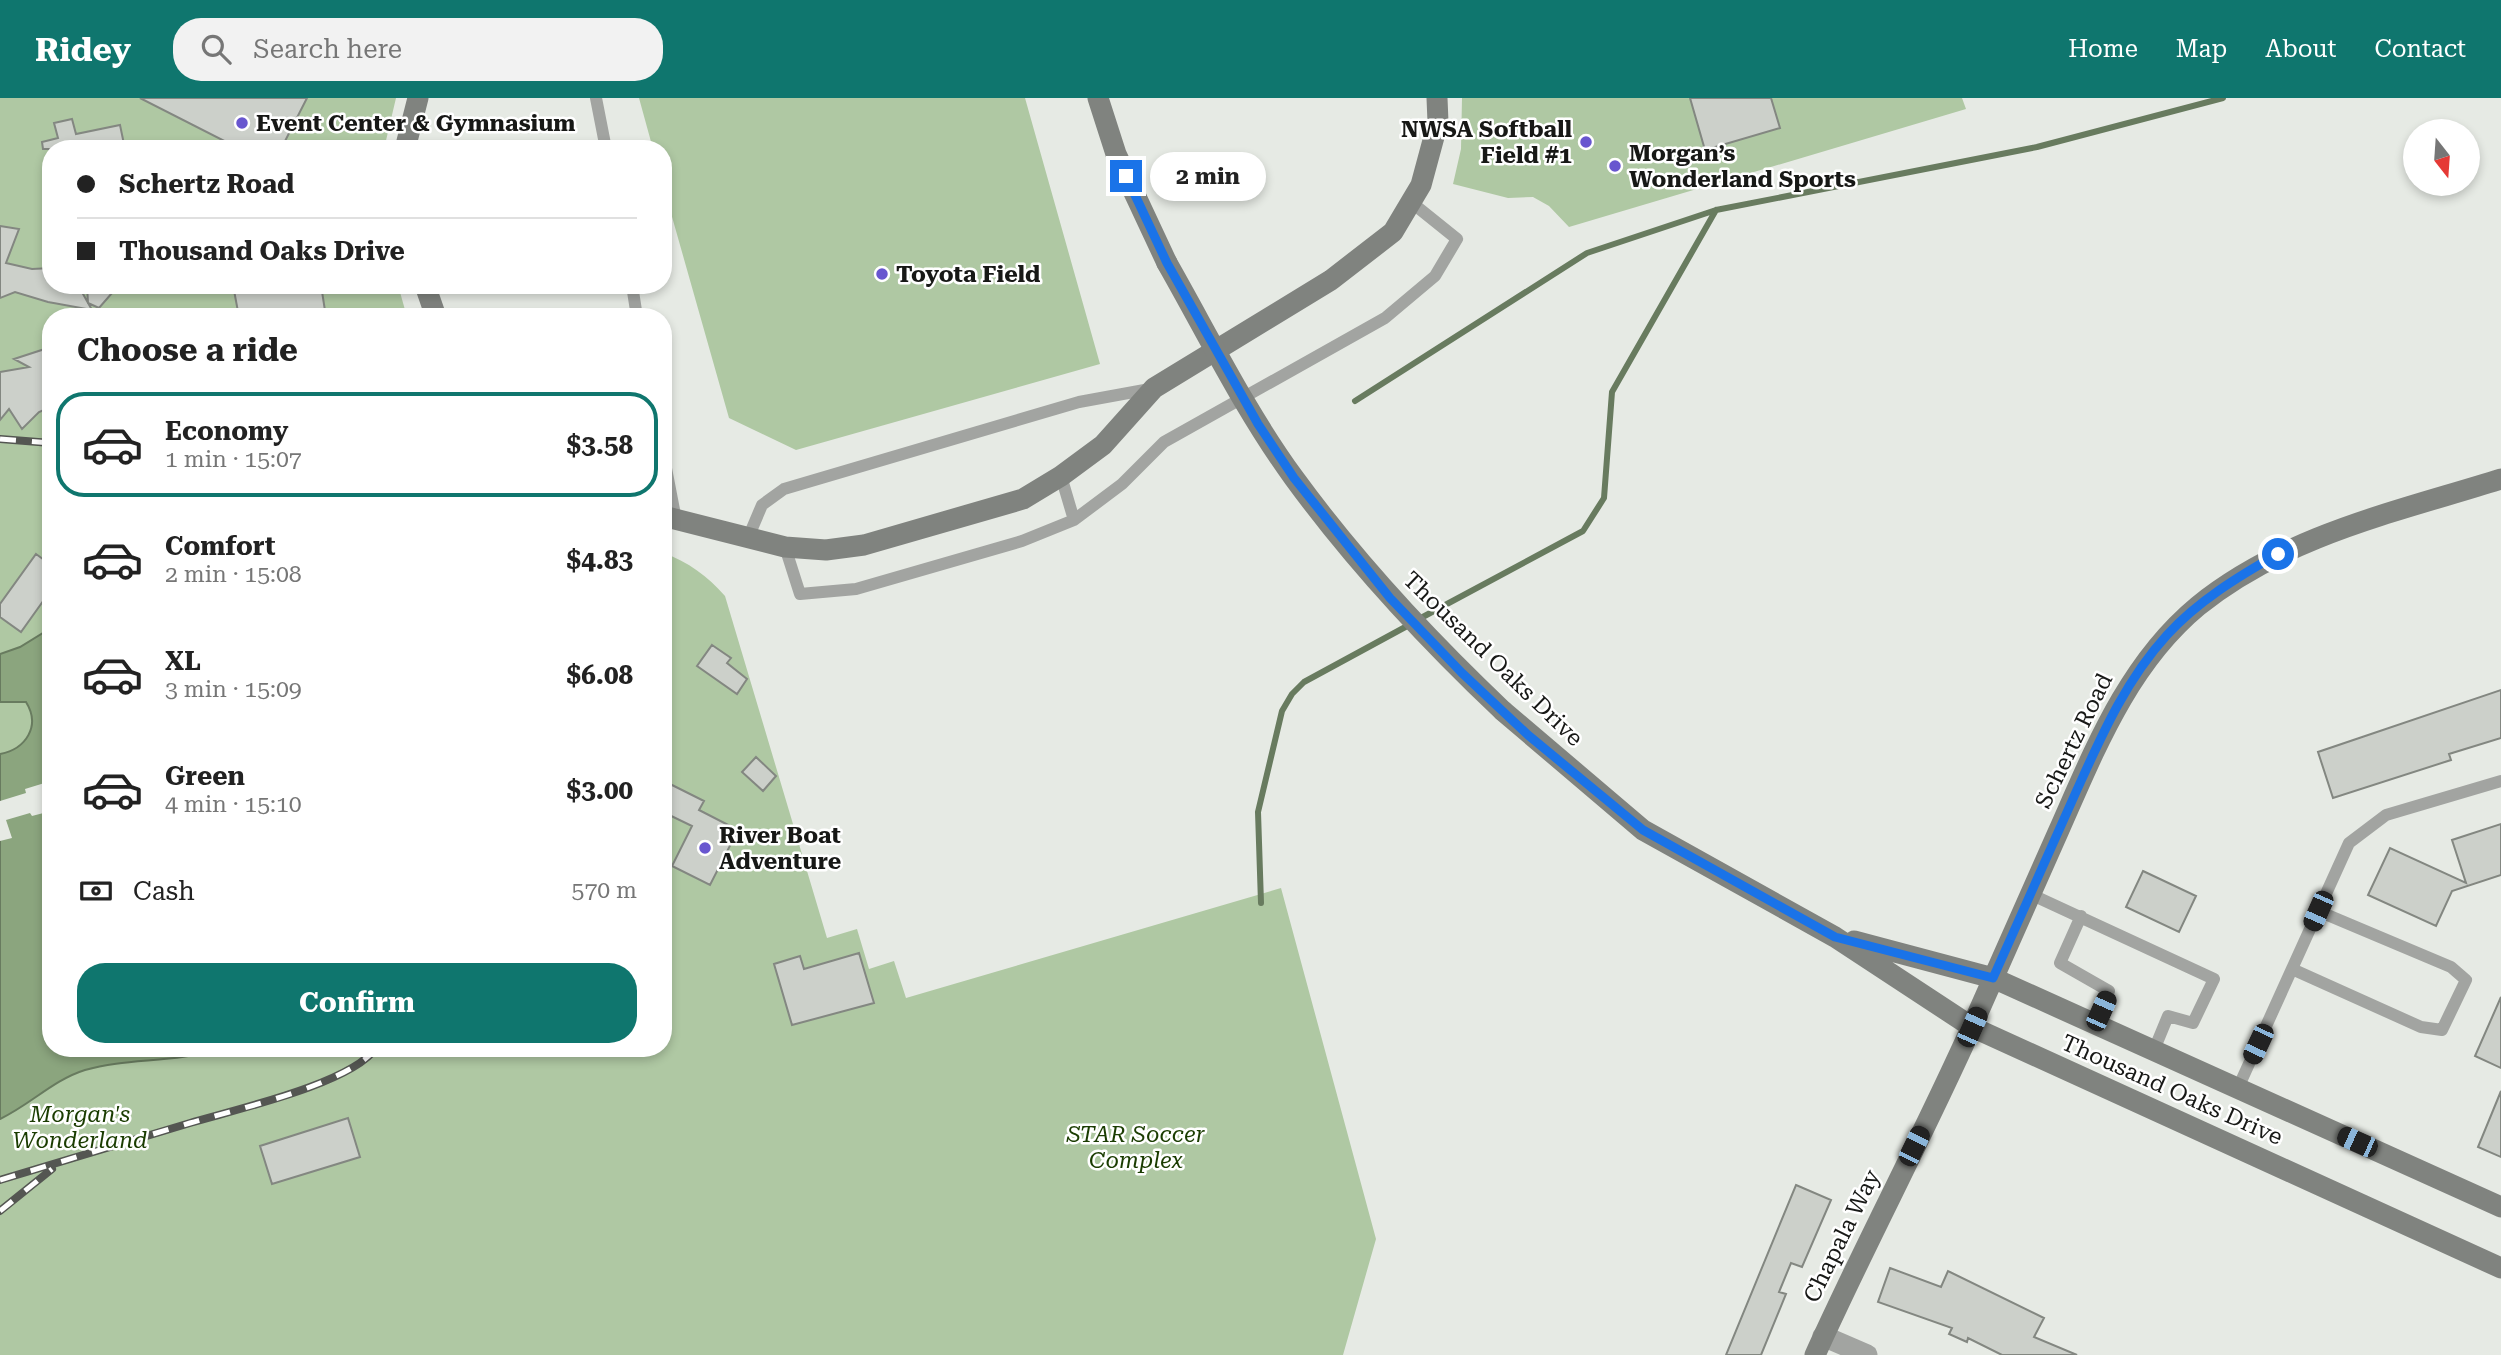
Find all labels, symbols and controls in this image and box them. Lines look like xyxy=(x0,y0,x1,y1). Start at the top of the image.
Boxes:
search box xyxy=(173,18,663,81)
text: Ridey xyxy=(35,30,131,69)
icon: search xyxy=(197,30,235,68)
text: Search here xyxy=(253,34,402,64)
text: Home xyxy=(2068,35,2138,63)
text: Map xyxy=(2176,35,2227,63)
text: About xyxy=(2265,35,2336,63)
text: Contact xyxy=(2374,35,2466,63)
place label: Event Center & Gymnasium xyxy=(256,110,576,137)
marker: Event Center & Gymnasium xyxy=(234,115,250,131)
place label: NWSA Softball Field #1 xyxy=(1401,116,1572,169)
north arrow xyxy=(2403,119,2480,196)
map controls xyxy=(2403,119,2480,196)
marker: NWSA Softball Field #1 xyxy=(1578,134,1594,150)
place label: Morgan’s Wonderland Sports xyxy=(1629,140,1856,193)
callout: 2 min xyxy=(1150,152,1266,200)
marker: Morgan’s Wonderland Sports xyxy=(1607,158,1623,174)
route end xyxy=(1110,160,1142,192)
text: 2 min xyxy=(1176,163,1240,190)
text: Schertz Road xyxy=(119,169,294,199)
text: Thousand Oaks Drive xyxy=(119,236,405,266)
place label: Toyota Field xyxy=(896,261,1040,288)
marker: Toyota Field xyxy=(874,266,890,282)
text: Choose a ride xyxy=(77,331,298,369)
icon: car xyxy=(81,413,144,476)
text: Economy xyxy=(165,416,288,446)
text: $3.58 xyxy=(567,430,633,460)
text: 1 min · 15:07 xyxy=(165,446,302,473)
icon: car xyxy=(81,528,144,591)
text: Comfort xyxy=(165,531,275,561)
route start xyxy=(2262,538,2294,570)
text: $4.83 xyxy=(567,545,633,575)
text: 2 min · 15:08 xyxy=(165,561,302,588)
street label: Thousand Oaks Drive xyxy=(1398,566,1588,752)
icon: car xyxy=(81,643,144,706)
text: XL xyxy=(165,646,201,676)
text: $6.08 xyxy=(567,660,633,690)
street label: Schertz Road xyxy=(2030,669,2118,813)
text: 3 min · 15:09 xyxy=(165,676,302,703)
icon: car xyxy=(81,758,144,821)
text: Green xyxy=(165,761,245,791)
text: $3.00 xyxy=(567,775,633,805)
text: 4 min · 15:10 xyxy=(165,791,302,818)
place label: River Boat Adventure xyxy=(719,822,841,875)
marker: River Boat Adventure xyxy=(697,840,713,856)
icon: cash xyxy=(77,872,115,910)
text: Cash xyxy=(133,876,195,906)
text: 570 m xyxy=(572,877,637,904)
car xyxy=(2300,888,2337,934)
button: Confirm xyxy=(77,963,637,1043)
car xyxy=(2083,988,2120,1034)
car xyxy=(1954,1004,1991,1050)
car xyxy=(2240,1021,2277,1067)
street label: Thousand Oaks Drive xyxy=(2057,1029,2287,1151)
park label: Morgan's Wonderland xyxy=(13,1101,147,1154)
park label: STAR Soccer Complex xyxy=(1066,1121,1206,1174)
car xyxy=(1896,1123,1933,1169)
car xyxy=(2334,1124,2381,1160)
street label: Chapala Way xyxy=(1798,1165,1886,1307)

